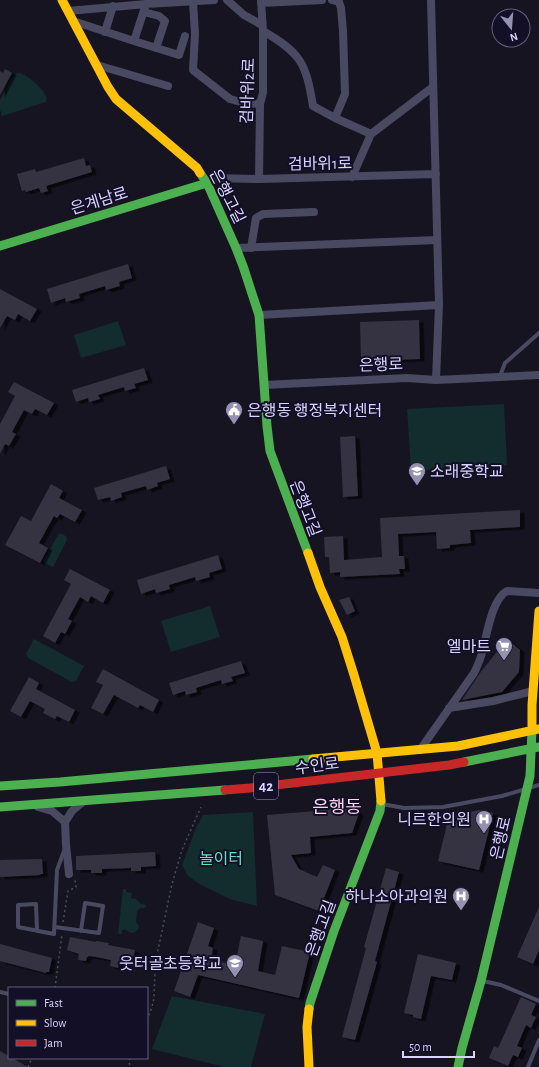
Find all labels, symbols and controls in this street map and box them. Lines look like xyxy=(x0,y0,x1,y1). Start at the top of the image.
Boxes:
north arrow xyxy=(491,8,531,48)
text: N xyxy=(509,31,519,43)
street label: 검바위2로 xyxy=(239,57,257,124)
street label: 검바위1로 xyxy=(288,155,353,173)
street label: 은행고길 xyxy=(207,167,248,226)
street label: 은계남로 xyxy=(69,185,130,217)
street label: 은행로 xyxy=(359,356,404,374)
public building icon: 은행동 행정복지센터 xyxy=(224,400,244,425)
place label: 은행동 행정복지센터 xyxy=(247,403,382,419)
school or university icon: 소래중학교 xyxy=(407,461,427,486)
place label: 소래중학교 xyxy=(430,463,504,480)
street label: 은행고길 xyxy=(287,478,323,539)
supermarket icon: 엘마트 xyxy=(494,636,514,661)
place label: 엘마트 xyxy=(447,639,491,655)
street label: 수인로 xyxy=(294,755,340,777)
road number: 42 xyxy=(254,773,278,799)
district label: 은행동 xyxy=(312,798,362,817)
hospital icon: 니르한의원 xyxy=(474,809,494,834)
place label: 니르한의원 xyxy=(397,812,471,828)
street label: 은행로 xyxy=(488,815,514,862)
park label: 놀이터 xyxy=(199,851,243,867)
hospital icon: 하나소아과의원 xyxy=(451,886,471,911)
place label: 하나소아과의원 xyxy=(345,889,448,905)
street label: 은행고길 xyxy=(303,898,339,959)
school or university icon: 웃터골초등학교 xyxy=(225,953,245,978)
place label: 웃터골초등학교 xyxy=(119,955,222,972)
legend xyxy=(8,987,148,1059)
text: Fast xyxy=(44,997,63,1009)
text: Slow xyxy=(44,1017,66,1029)
scale bar xyxy=(403,1033,474,1059)
text: Jam xyxy=(44,1037,63,1049)
text: 50 m xyxy=(409,1041,432,1053)

